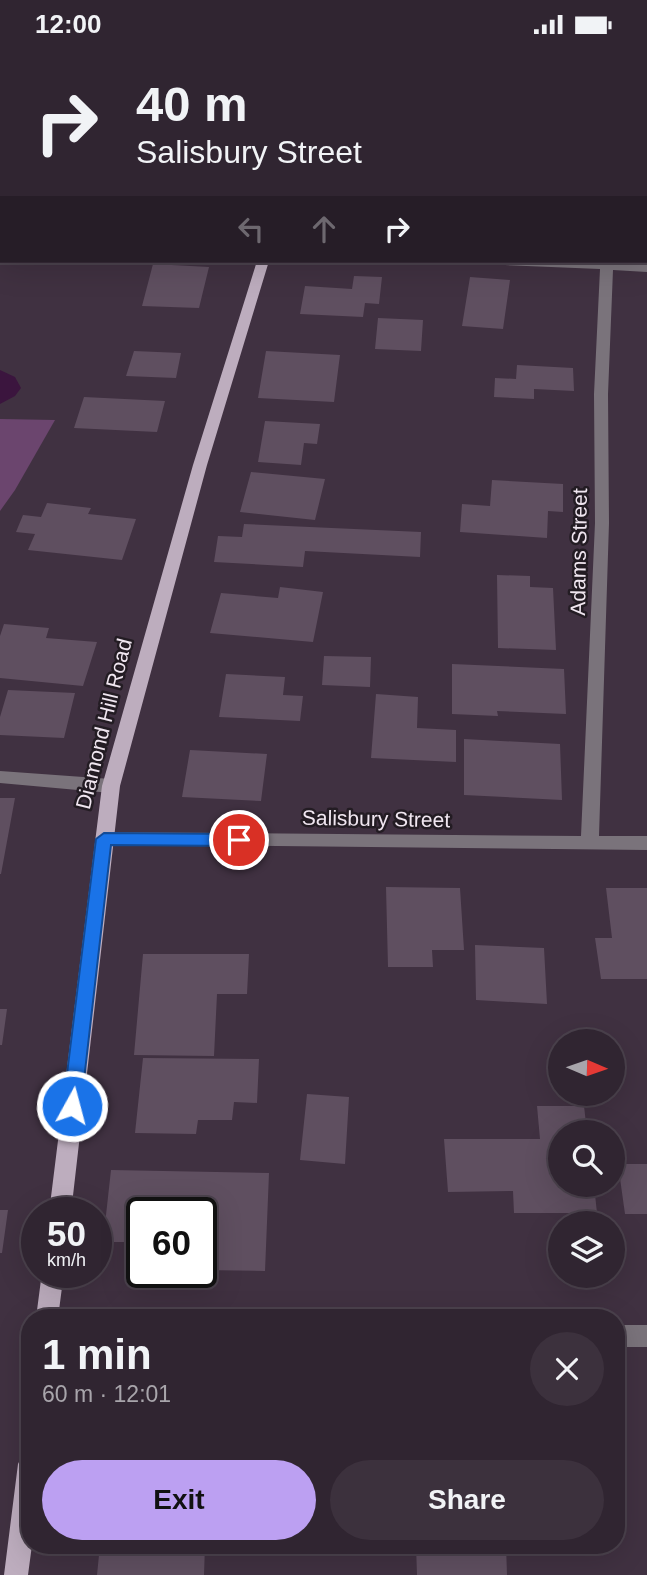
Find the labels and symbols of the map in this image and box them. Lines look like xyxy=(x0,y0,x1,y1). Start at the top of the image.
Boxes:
street label: Adams Street xyxy=(566,488,591,616)
street label: Diamond Hill Road xyxy=(71,636,136,812)
street label: Salisbury Street xyxy=(302,806,450,831)
pin xyxy=(209,810,269,870)
north arrow xyxy=(548,1029,625,1106)
position arrow xyxy=(35,1069,109,1143)
speed limit sign: 60 xyxy=(126,1197,217,1288)

